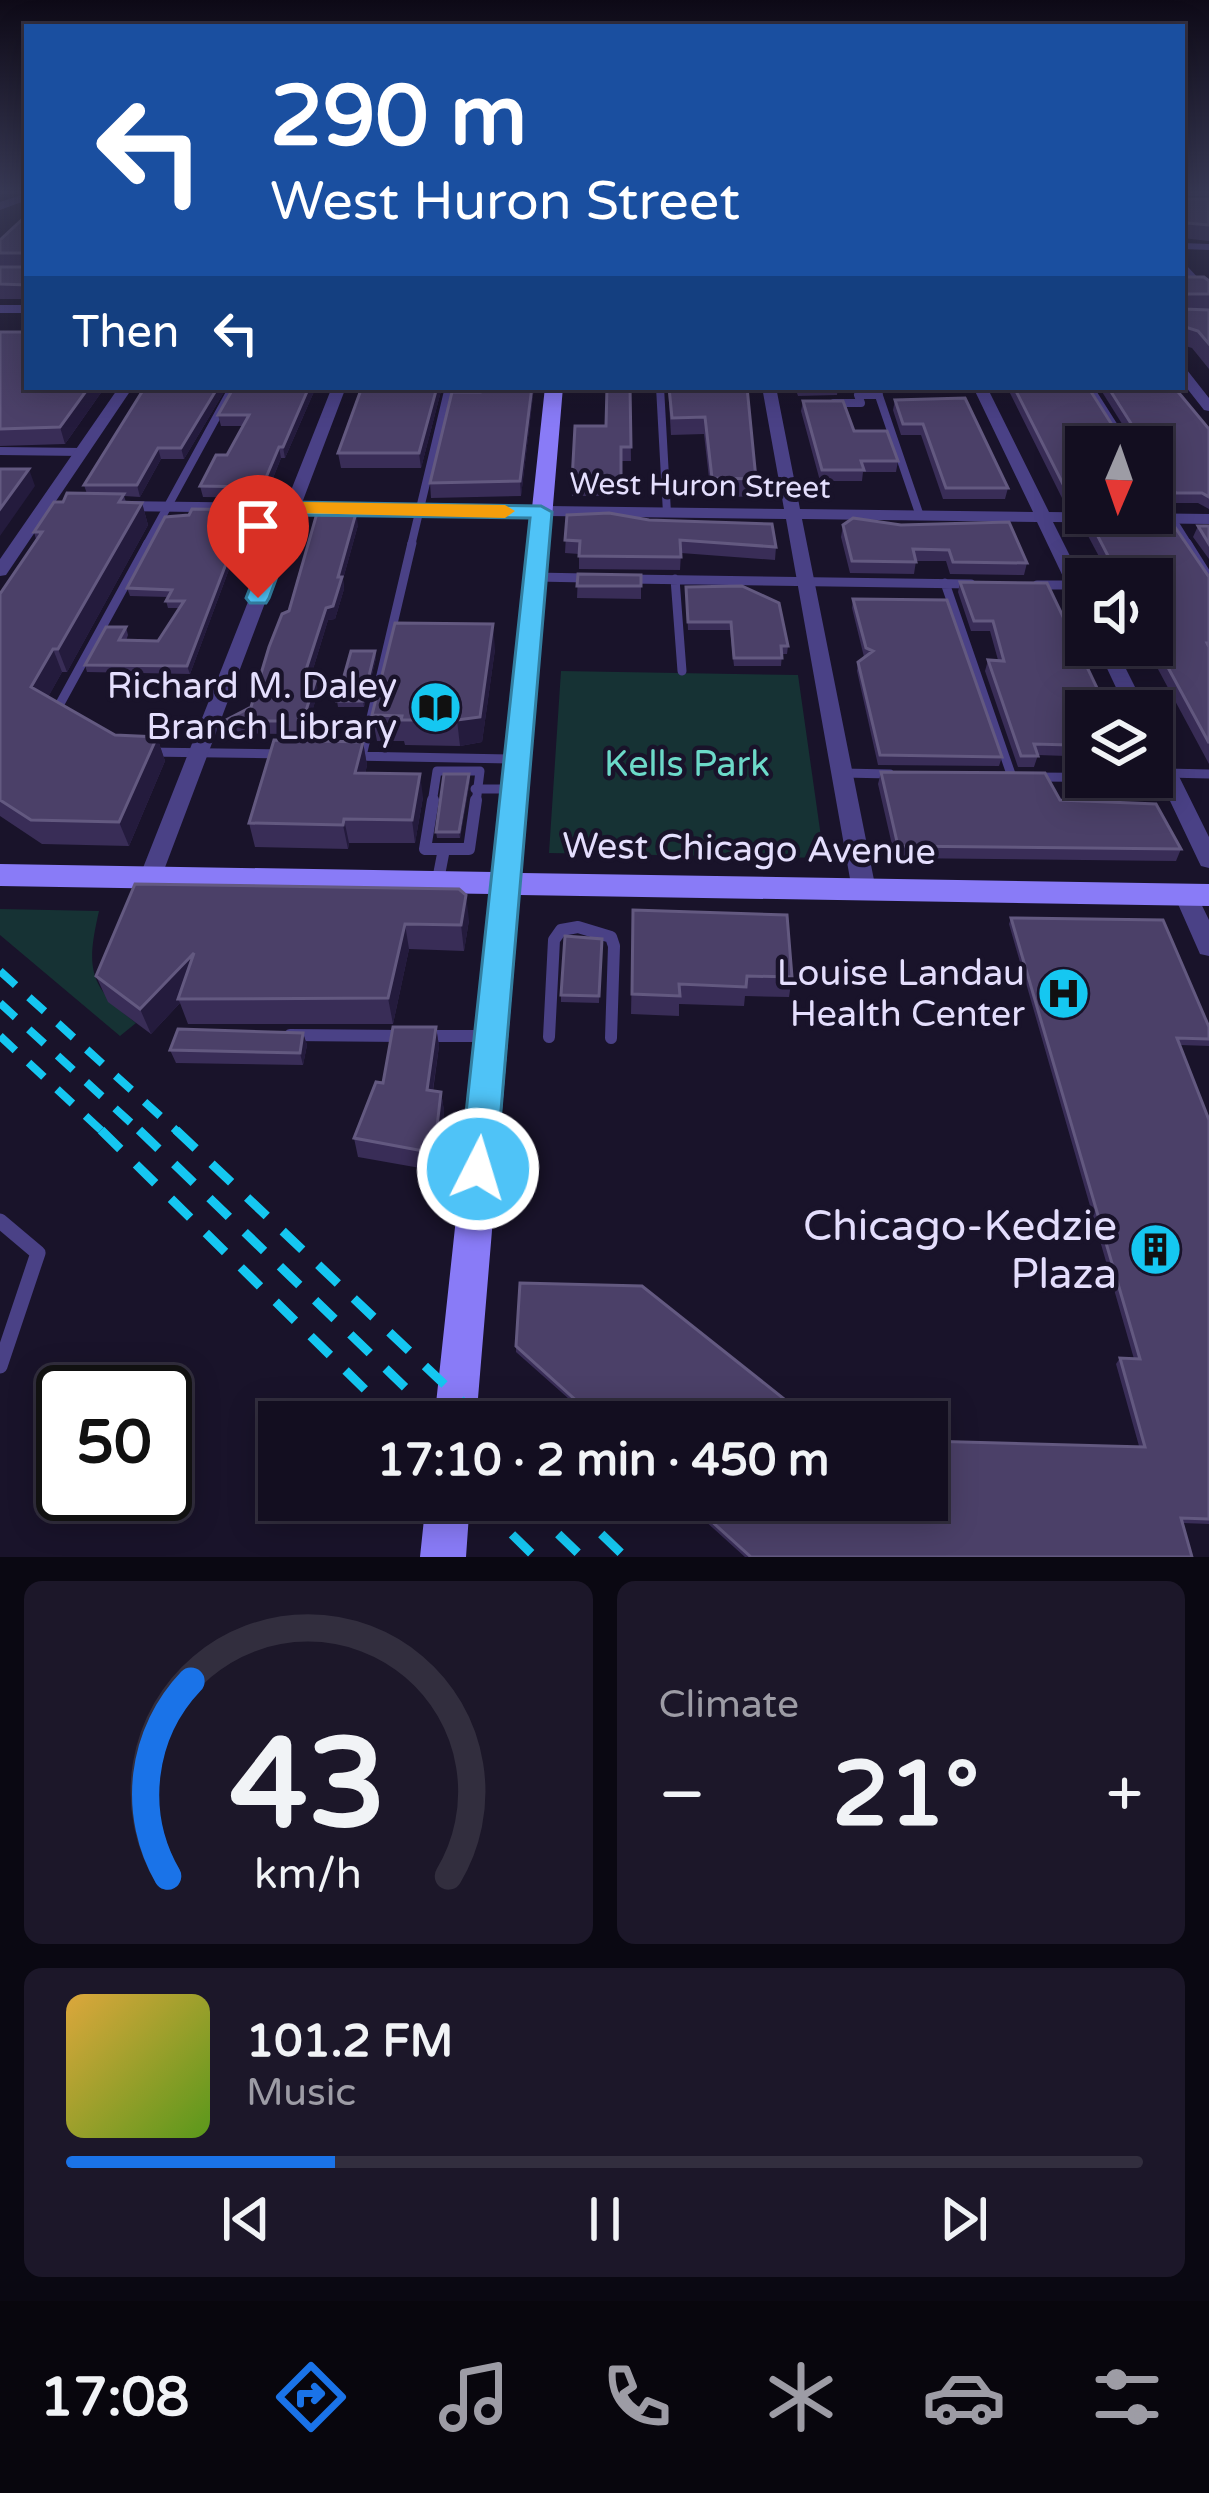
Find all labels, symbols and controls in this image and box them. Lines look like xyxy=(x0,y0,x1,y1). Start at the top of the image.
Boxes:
text: 290 m xyxy=(270,67,527,168)
icon: left xyxy=(72,72,228,228)
text: West Huron Street xyxy=(270,169,740,234)
icon: left xyxy=(203,300,269,366)
text: Then xyxy=(72,306,179,360)
north arrow xyxy=(1065,426,1173,534)
map controls xyxy=(1065,426,1173,798)
street label: West Huron Street xyxy=(569,465,831,507)
pin xyxy=(207,475,309,598)
icon: arrive xyxy=(225,493,291,559)
button: sound xyxy=(1065,558,1173,666)
place label: Richard M. Daley Branch Library xyxy=(107,665,397,749)
library icon: Richard M. Daley Branch Library xyxy=(408,679,464,735)
button: layers xyxy=(1065,690,1173,798)
park label: Kells Park xyxy=(604,743,770,786)
street label: West Chicago Avenue xyxy=(562,824,936,874)
place label: Louise Landau Health Center xyxy=(777,952,1025,1036)
hospital icon: Louise Landau Health Center xyxy=(1036,966,1092,1022)
position arrow xyxy=(415,1106,541,1232)
place label: Chicago-Kedzie Plaza xyxy=(803,1201,1117,1300)
building icon: Chicago-Kedzie Plaza xyxy=(1128,1222,1184,1278)
speed limit sign: 50 xyxy=(36,1365,192,1521)
text: 17:10 · 2 min · 450 m xyxy=(377,1434,829,1488)
text: Climate xyxy=(659,1681,799,1728)
text: 43 xyxy=(230,1710,387,1861)
text: 21° xyxy=(832,1741,979,1850)
text: − xyxy=(659,1755,706,1835)
text: + xyxy=(1106,1755,1143,1835)
text: km/h xyxy=(254,1848,362,1899)
text: 101.2 FM xyxy=(246,2015,453,2069)
text: Music xyxy=(246,2069,356,2116)
icon: previous xyxy=(213,2186,279,2252)
icon: pause xyxy=(572,2186,638,2252)
icon: next xyxy=(931,2186,997,2252)
icon: directions xyxy=(269,2355,353,2439)
icon: music xyxy=(432,2355,516,2439)
icon: phone xyxy=(595,2355,679,2439)
icon: climate xyxy=(759,2355,843,2439)
icon: car xyxy=(922,2355,1006,2439)
icon: filters xyxy=(1085,2355,1169,2439)
text: 17:08 xyxy=(40,2365,189,2430)

